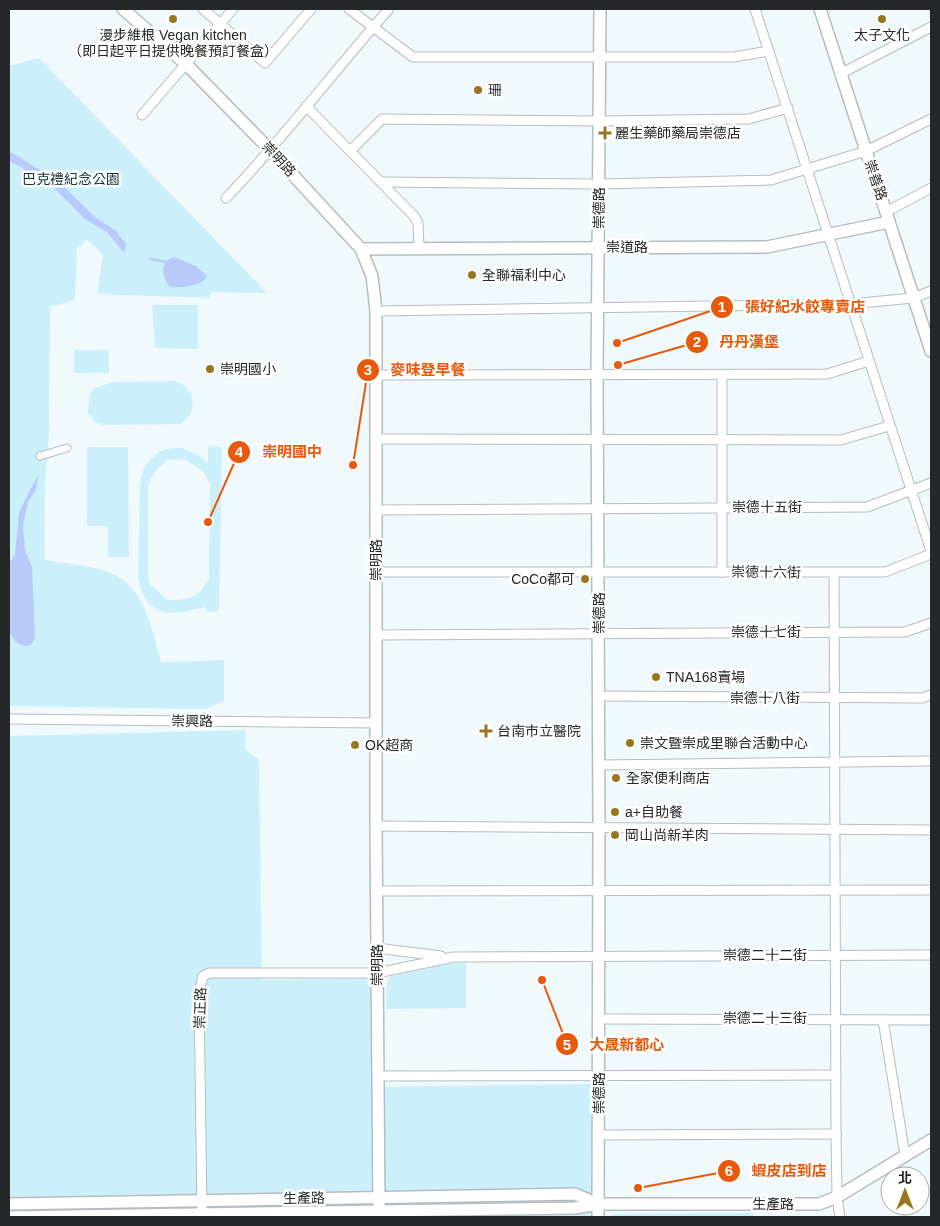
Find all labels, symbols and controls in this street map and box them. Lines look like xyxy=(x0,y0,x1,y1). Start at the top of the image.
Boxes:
marker: 漫步維根 Vegan kitchen （即日起平日提供晚餐預訂餐盒） xyxy=(167,13,179,25)
marker: 太子文化 xyxy=(876,13,888,25)
place label: 漫步維根 Vegan kitchen （即日起平日提供晚餐預訂餐盒） xyxy=(68,27,278,59)
place label: 太子文化 xyxy=(854,27,910,43)
place label: 珊 xyxy=(488,82,502,98)
marker: 珊 xyxy=(472,84,484,96)
place label: 麗生藥師藥局崇德店 xyxy=(615,125,741,141)
marker: 麗生藥師藥局崇德店 xyxy=(599,127,611,139)
street label: 崇明路 xyxy=(259,138,299,180)
street label: 崇善路 xyxy=(862,158,890,202)
park label: 巴克禮紀念公園 xyxy=(22,171,120,187)
street label: 崇德路 xyxy=(591,187,607,229)
street label: 崇道路 xyxy=(606,239,648,255)
place label: 全聯福利中心 xyxy=(482,267,566,283)
marker: 全聯福利中心 xyxy=(466,269,478,281)
callout: 張好紀水餃專賣店 xyxy=(710,292,875,322)
text: 1 xyxy=(718,298,726,315)
text: 張好紀水餃專賣店 xyxy=(745,298,865,315)
callout: 丹丹漢堡 xyxy=(684,327,789,357)
text: 2 xyxy=(693,333,701,350)
text: 丹丹漢堡 xyxy=(719,333,779,350)
callout: 麥味登早餐 xyxy=(356,355,476,385)
place label: 崇明國小 xyxy=(220,361,276,377)
text: 3 xyxy=(364,361,372,378)
text: 麥味登早餐 xyxy=(390,361,466,378)
marker: 崇明國小 xyxy=(204,363,216,375)
callout: 崇明國中 xyxy=(227,437,332,467)
text: 4 xyxy=(235,443,244,460)
text: 崇明國中 xyxy=(262,443,322,460)
street label: 崇德十五街 xyxy=(732,499,802,515)
street label: 崇明路 xyxy=(368,539,384,581)
street label: 崇德十六街 xyxy=(731,563,801,581)
place label: CoCo都可 xyxy=(511,571,575,587)
marker: CoCo都可 xyxy=(579,573,591,585)
street label: 崇德路 xyxy=(591,592,607,634)
street label: 崇德十七街 xyxy=(731,624,801,640)
place label: TNA168賣場 xyxy=(666,669,745,685)
marker: TNA168賣場 xyxy=(650,671,662,683)
street label: 崇德十八街 xyxy=(730,690,800,706)
street label: 崇興路 xyxy=(171,713,213,729)
place label: 台南市立醫院 xyxy=(497,723,581,739)
marker: 台南市立醫院 xyxy=(479,724,493,738)
place label: 崇文暨崇成里聯合活動中心 xyxy=(640,735,808,751)
place label: OK超商 xyxy=(365,737,413,753)
marker: 崇文暨崇成里聯合活動中心 xyxy=(624,737,636,749)
marker: OK超商 xyxy=(349,739,361,751)
place label: 全家便利商店 xyxy=(626,770,710,786)
marker: 全家便利商店 xyxy=(610,772,622,784)
place label: a+自助餐 xyxy=(625,804,683,820)
marker: a+自助餐 xyxy=(609,806,621,818)
place label: 岡山尚新羊肉 xyxy=(625,827,709,843)
marker: 岡山尚新羊肉 xyxy=(609,829,621,841)
street label: 崇明路 xyxy=(369,944,385,986)
street label: 崇德二十二街 xyxy=(723,947,807,963)
street label: 崇正路 xyxy=(191,987,209,1029)
street label: 崇德二十三街 xyxy=(723,1010,807,1026)
callout: 大晟新都心 xyxy=(555,1029,675,1059)
text: 5 xyxy=(563,1036,571,1053)
text: 大晟新都心 xyxy=(589,1036,665,1053)
street label: 崇德路 xyxy=(591,1072,607,1114)
callout: 蝦皮店到店 xyxy=(717,1156,837,1186)
text: 6 xyxy=(725,1162,733,1179)
text: 蝦皮店到店 xyxy=(751,1162,827,1179)
north arrow xyxy=(880,1166,930,1216)
text: 北 xyxy=(898,1170,912,1186)
street label: 生產路 xyxy=(283,1190,325,1206)
street label: 生產路 xyxy=(752,1196,794,1212)

